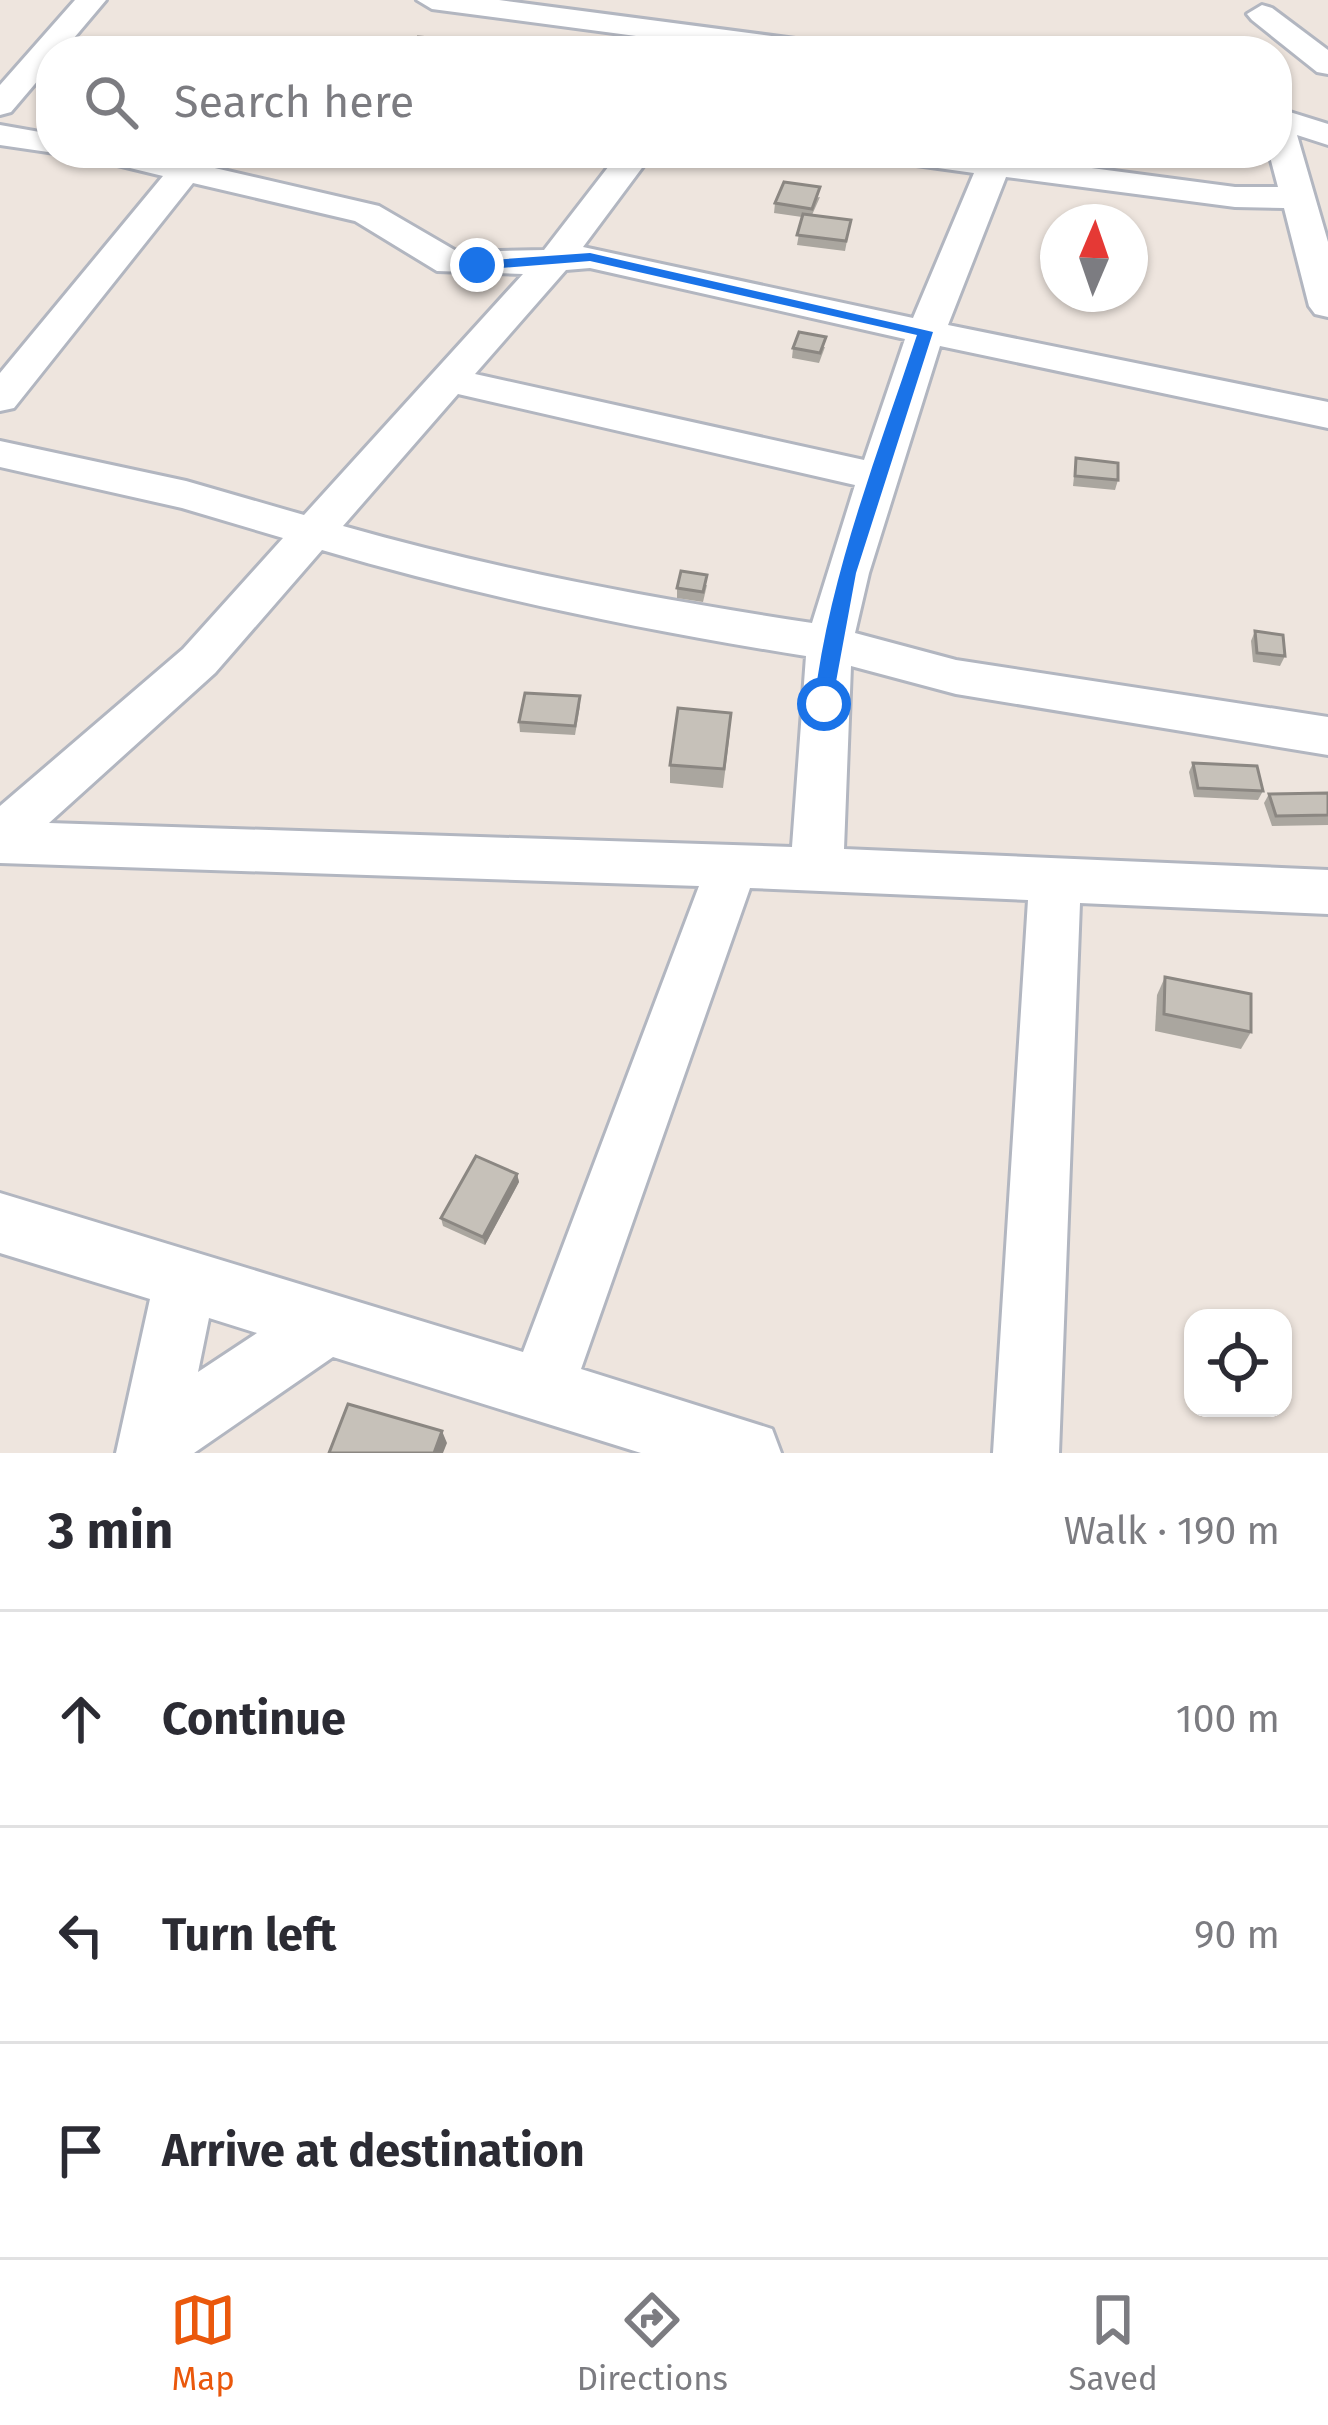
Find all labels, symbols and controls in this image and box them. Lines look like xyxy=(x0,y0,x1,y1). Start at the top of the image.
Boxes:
search box xyxy=(36,36,1292,168)
icon: search xyxy=(78,69,144,135)
text: Search here xyxy=(174,75,414,129)
north arrow xyxy=(1040,204,1148,312)
route end xyxy=(450,238,504,292)
route start xyxy=(797,677,851,731)
map controls xyxy=(1184,1309,1292,1417)
button: locate xyxy=(1184,1309,1292,1417)
text: 3 min xyxy=(48,1500,174,1562)
text: Walk · 190 m xyxy=(1064,1508,1280,1554)
icon: ahead xyxy=(48,1686,114,1752)
text: Continue xyxy=(162,1692,346,1746)
text: 100 m xyxy=(1176,1696,1280,1742)
icon: left xyxy=(48,1902,114,1968)
text: Turn left xyxy=(162,1908,336,1962)
text: 90 m xyxy=(1194,1912,1280,1958)
icon: arrive xyxy=(48,2118,114,2184)
text: Arrive at destination xyxy=(162,2124,585,2178)
tab: Map xyxy=(170,2287,236,2399)
tab: Directions xyxy=(577,2287,728,2399)
tab: Saved xyxy=(1068,2287,1158,2399)

